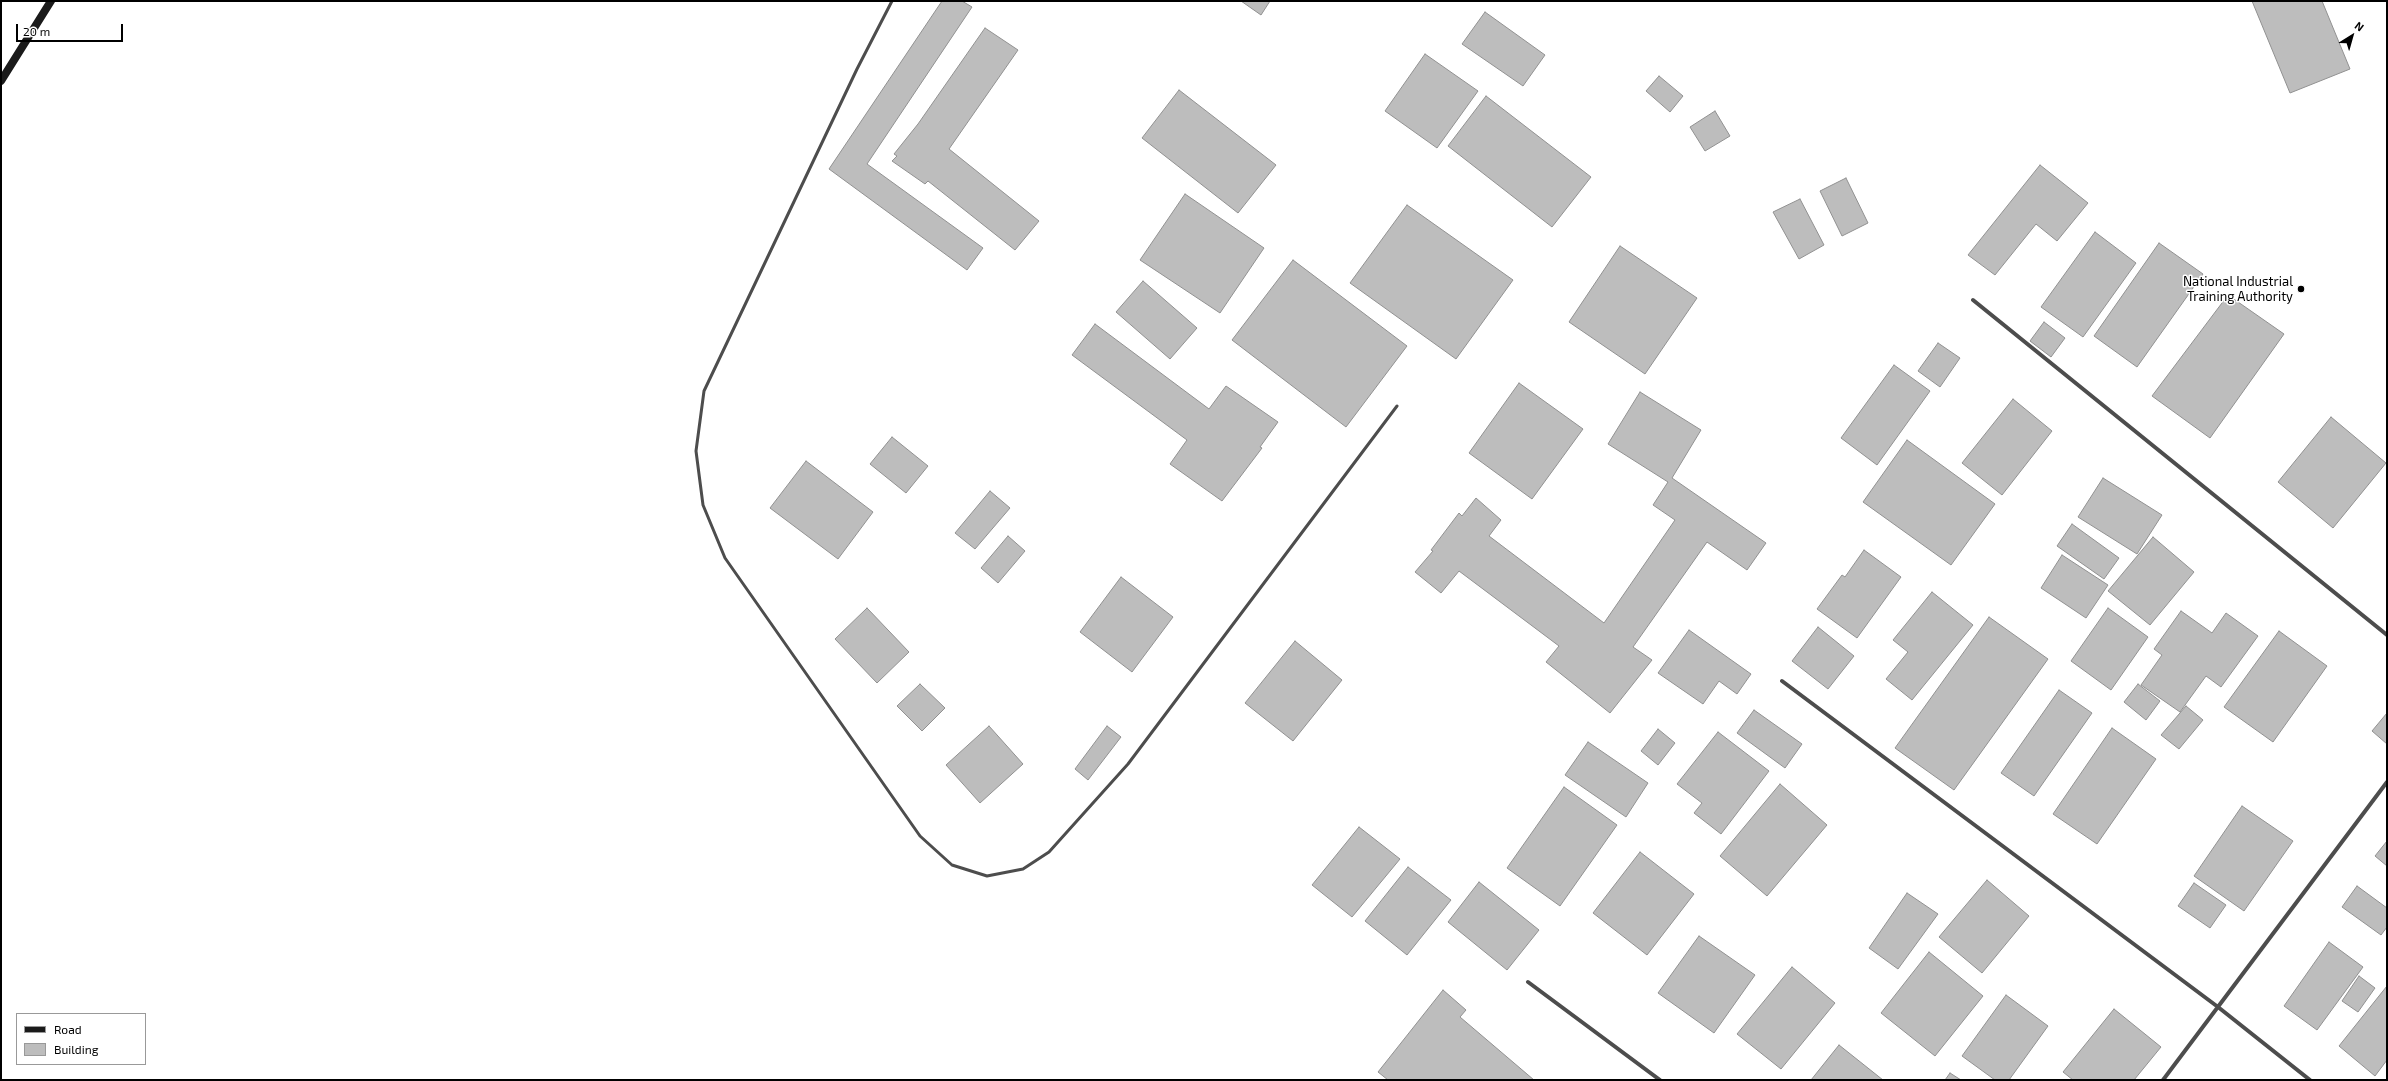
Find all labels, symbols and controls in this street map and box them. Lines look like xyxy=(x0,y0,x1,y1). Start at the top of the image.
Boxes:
scale bar xyxy=(18,16,125,42)
north arrow xyxy=(2332,16,2372,56)
text: N xyxy=(2352,18,2367,34)
text: 20 m xyxy=(23,24,50,38)
place label: National Industrial Training Authority xyxy=(2183,274,2293,305)
marker: National Industrial Training Authority xyxy=(2296,284,2306,294)
legend xyxy=(16,1013,146,1065)
text: Road xyxy=(54,1022,82,1036)
text: Building xyxy=(54,1042,98,1056)

